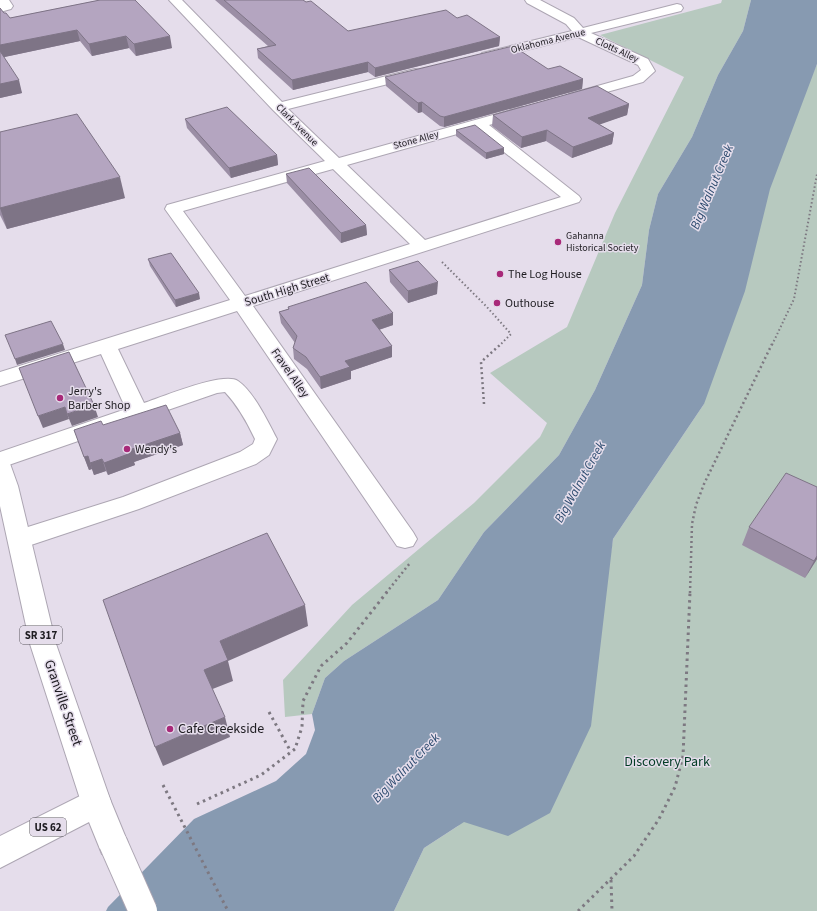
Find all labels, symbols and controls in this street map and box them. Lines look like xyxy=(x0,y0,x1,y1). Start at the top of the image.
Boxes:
street label: Oklahoma Avenue xyxy=(509,25,587,57)
street label: Clotts Alley xyxy=(593,34,641,66)
street label: Clark Avenue xyxy=(273,101,321,149)
street label: Stone Alley xyxy=(392,127,441,153)
water label: Big Walnut Creek xyxy=(686,141,738,232)
place label: Gahanna Historical Society xyxy=(566,229,639,255)
marker: Gahanna Historical Society xyxy=(553,237,563,247)
place label: The Log House xyxy=(508,266,582,283)
street label: South High Street xyxy=(242,269,332,311)
marker: The Log House xyxy=(495,269,505,279)
place label: Outhouse xyxy=(505,295,554,312)
marker: Outhouse xyxy=(492,298,502,308)
street label: Fravel Alley xyxy=(267,345,313,401)
place label: Jerry's Barber Shop xyxy=(68,383,131,414)
marker: Jerry's Barber Shop xyxy=(55,393,65,403)
water label: Big Walnut Creek xyxy=(550,437,610,526)
place label: Wendy's xyxy=(135,441,177,458)
marker: Wendy's xyxy=(122,444,132,454)
road number: SR 317 xyxy=(20,626,62,644)
street label: Granville Street xyxy=(39,657,87,749)
place label: Cafe Creekside xyxy=(178,719,264,739)
marker: Cafe Creekside xyxy=(165,724,175,734)
water label: Big Walnut Creek xyxy=(368,729,444,807)
park label: Discovery Park xyxy=(624,752,710,772)
road number: US 62 xyxy=(30,818,66,836)

